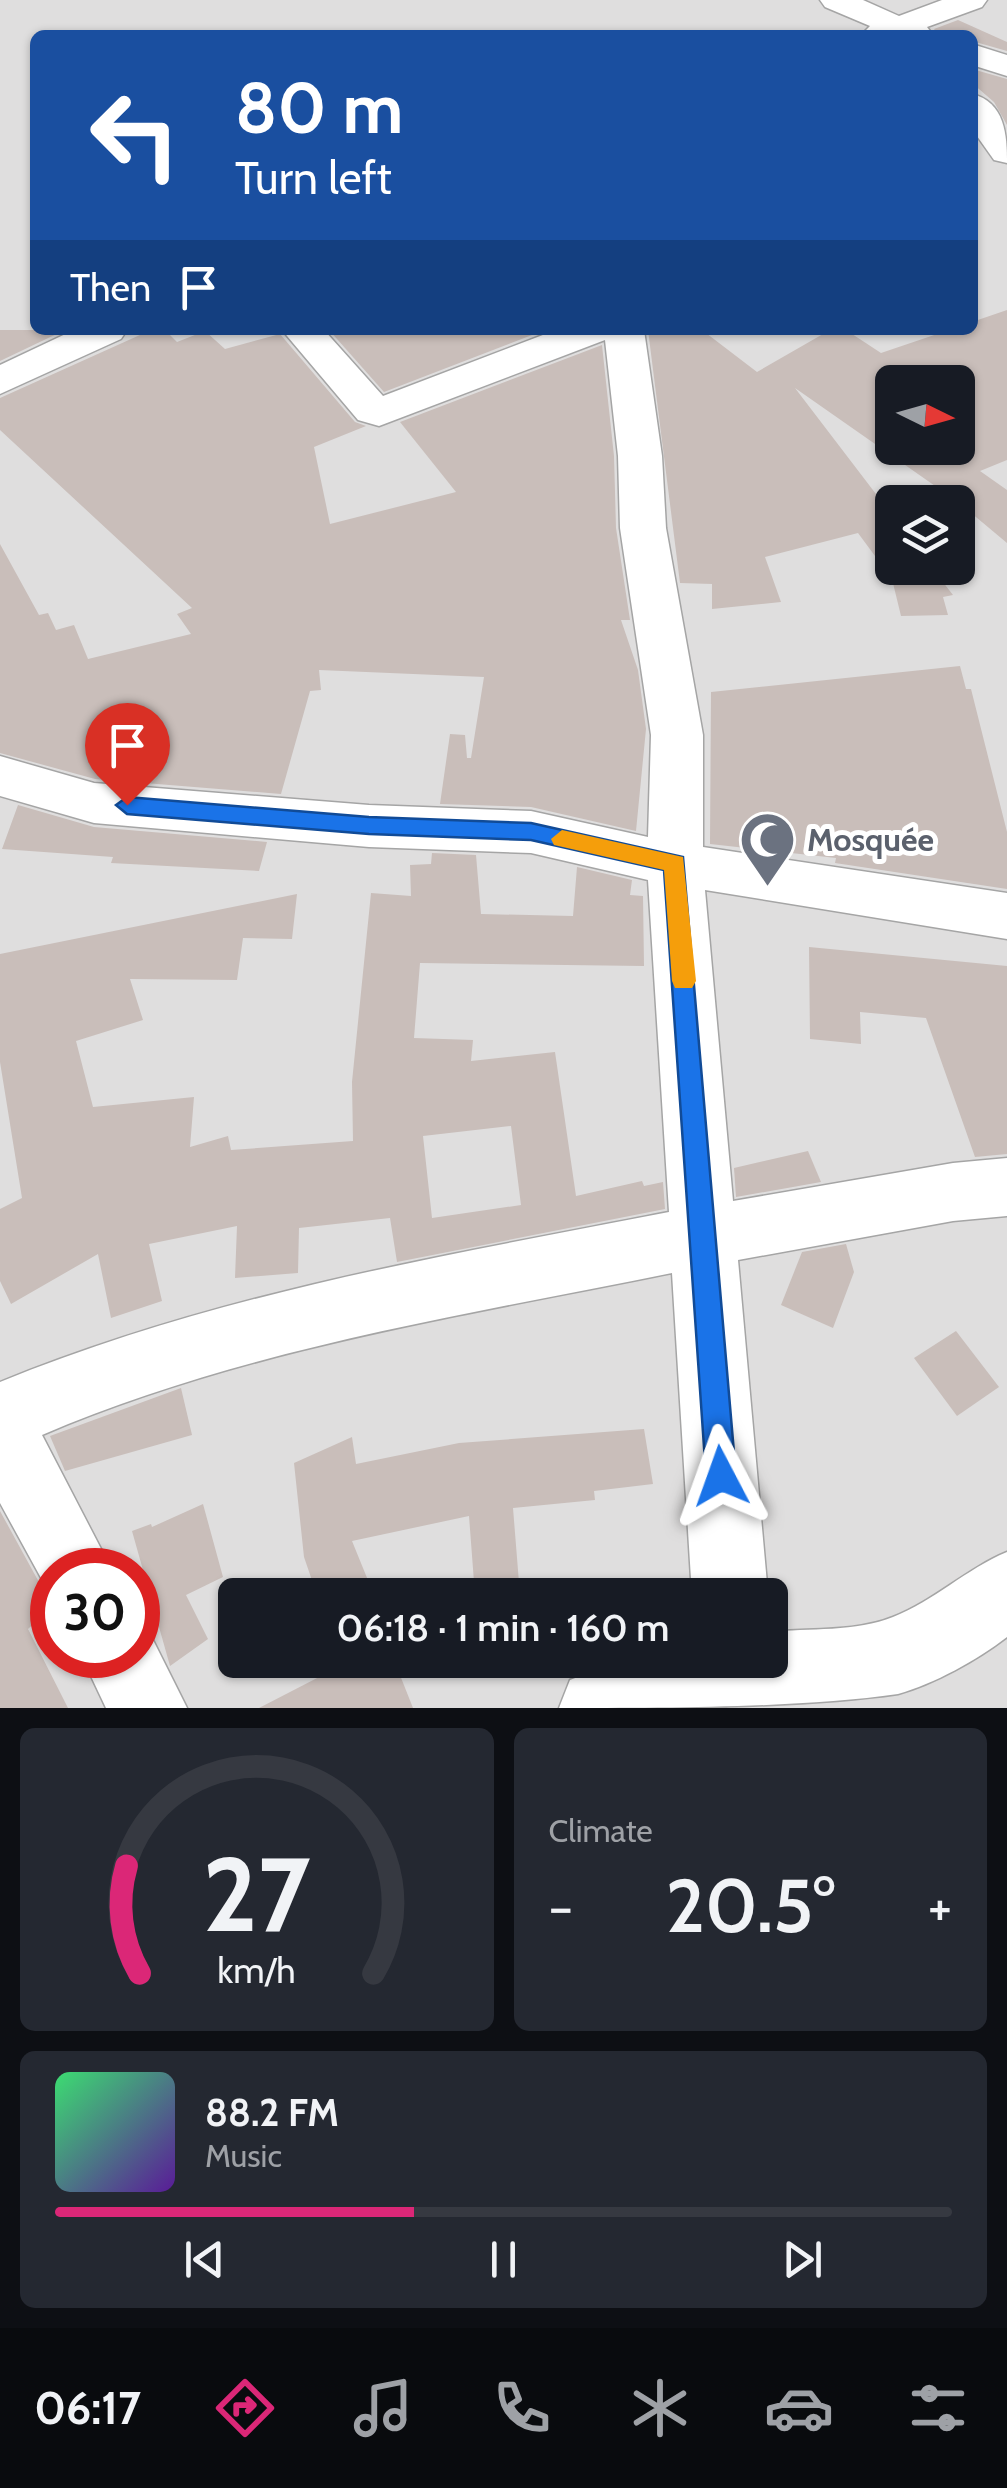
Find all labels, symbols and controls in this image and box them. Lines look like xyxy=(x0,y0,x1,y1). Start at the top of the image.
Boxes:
text: 80 m xyxy=(235,65,403,151)
icon: left xyxy=(70,70,200,200)
text: Turn left xyxy=(235,151,392,205)
icon: arrive xyxy=(171,260,226,315)
text: Then xyxy=(70,264,151,311)
north arrow xyxy=(875,365,975,465)
map controls xyxy=(875,365,975,585)
button: layers xyxy=(875,485,975,585)
pin xyxy=(85,703,170,806)
icon: arrive xyxy=(100,718,155,773)
mosque icon: Mosquée xyxy=(738,810,798,889)
place label: Mosquée xyxy=(807,820,934,859)
position arrow xyxy=(669,1424,773,1528)
speed limit sign: 30 xyxy=(30,1548,160,1678)
text: 06:18 · 1 min · 160 m xyxy=(337,1604,669,1651)
text: Climate xyxy=(549,1811,653,1850)
text: 27 xyxy=(203,1831,311,1957)
text: 20.5° xyxy=(665,1860,835,1951)
text: − xyxy=(549,1873,573,1940)
text: + xyxy=(928,1873,952,1940)
text: km/h xyxy=(218,1949,296,1992)
text: 88.2 FM xyxy=(205,2089,339,2136)
text: Music xyxy=(205,2136,282,2175)
icon: previous xyxy=(177,2232,232,2287)
icon: pause xyxy=(476,2232,531,2287)
icon: next xyxy=(775,2232,830,2287)
icon: directions xyxy=(210,2373,280,2443)
icon: music xyxy=(348,2373,418,2443)
icon: phone xyxy=(487,2373,557,2443)
icon: climate xyxy=(625,2373,695,2443)
icon: car xyxy=(764,2373,834,2443)
icon: filters xyxy=(903,2373,973,2443)
text: 06:17 xyxy=(34,2381,141,2435)

